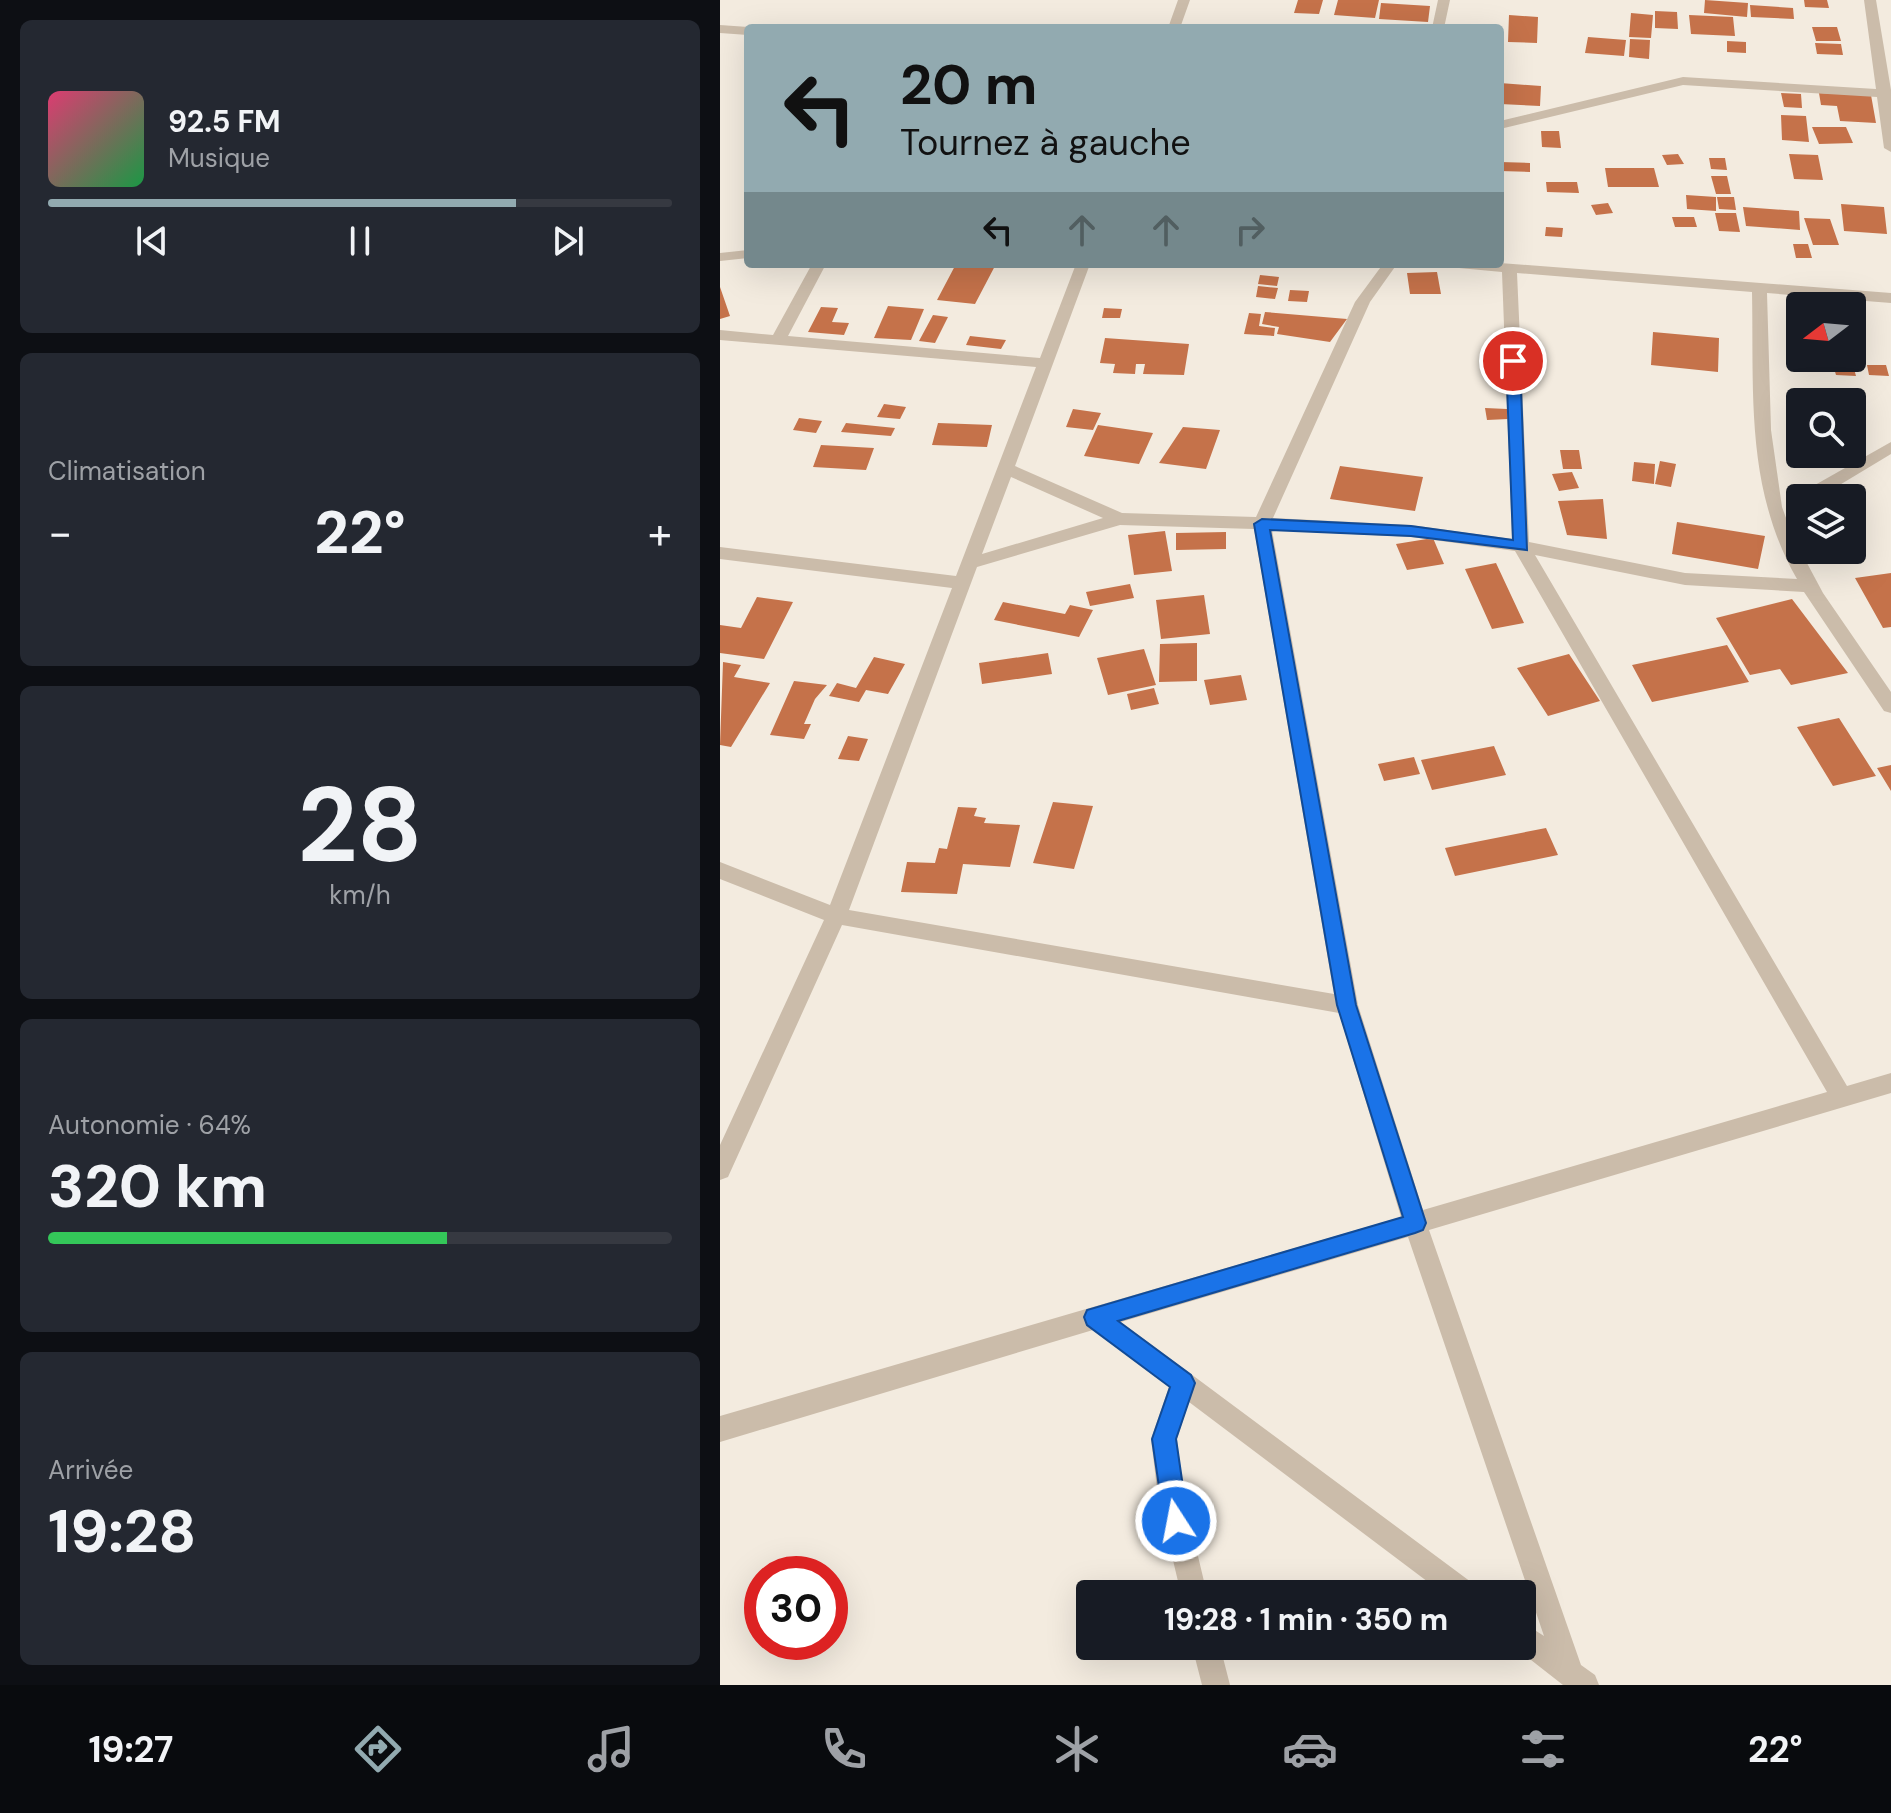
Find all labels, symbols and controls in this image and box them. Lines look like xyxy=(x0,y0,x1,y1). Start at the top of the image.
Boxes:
text: 20 m xyxy=(900,48,1037,121)
icon: left xyxy=(768,56,872,160)
text: 92.5 FM xyxy=(168,102,281,141)
text: Tournez à gauche xyxy=(900,119,1191,166)
text: Musique xyxy=(168,141,270,175)
icon: left xyxy=(976,208,1020,252)
icon: ahead xyxy=(1060,208,1104,252)
icon: ahead xyxy=(1144,208,1188,252)
icon: right xyxy=(1228,208,1272,252)
icon: previous xyxy=(130,219,174,263)
icon: pause xyxy=(338,219,382,263)
icon: next xyxy=(546,219,590,263)
north arrow xyxy=(1786,292,1866,372)
map controls xyxy=(1786,292,1866,564)
pin xyxy=(1479,327,1547,395)
icon: arrive xyxy=(1491,339,1535,383)
button: search xyxy=(1786,388,1866,468)
text: Climatisation xyxy=(48,454,206,488)
button: layers xyxy=(1786,484,1866,564)
text: 22° xyxy=(314,493,406,572)
text: − xyxy=(48,504,72,562)
text: + xyxy=(648,504,672,562)
text: 28 xyxy=(297,758,423,893)
text: km/h xyxy=(329,878,391,912)
text: Autonomie · 64% xyxy=(48,1108,251,1142)
text: 320 km xyxy=(48,1147,267,1226)
text: Arrivée xyxy=(48,1453,133,1487)
position arrow xyxy=(1134,1479,1218,1563)
text: 19:28 xyxy=(48,1492,196,1571)
speed limit sign: 30 xyxy=(744,1556,848,1660)
text: 19:28 · 1 min · 350 m xyxy=(1164,1600,1448,1639)
icon: directions xyxy=(350,1721,406,1777)
icon: music xyxy=(583,1721,639,1777)
icon: phone xyxy=(816,1721,872,1777)
icon: climate xyxy=(1049,1721,1105,1777)
icon: car xyxy=(1282,1721,1338,1777)
icon: filters xyxy=(1515,1721,1571,1777)
text: 19:27 xyxy=(88,1726,173,1773)
text: 22° xyxy=(1748,1726,1803,1773)

